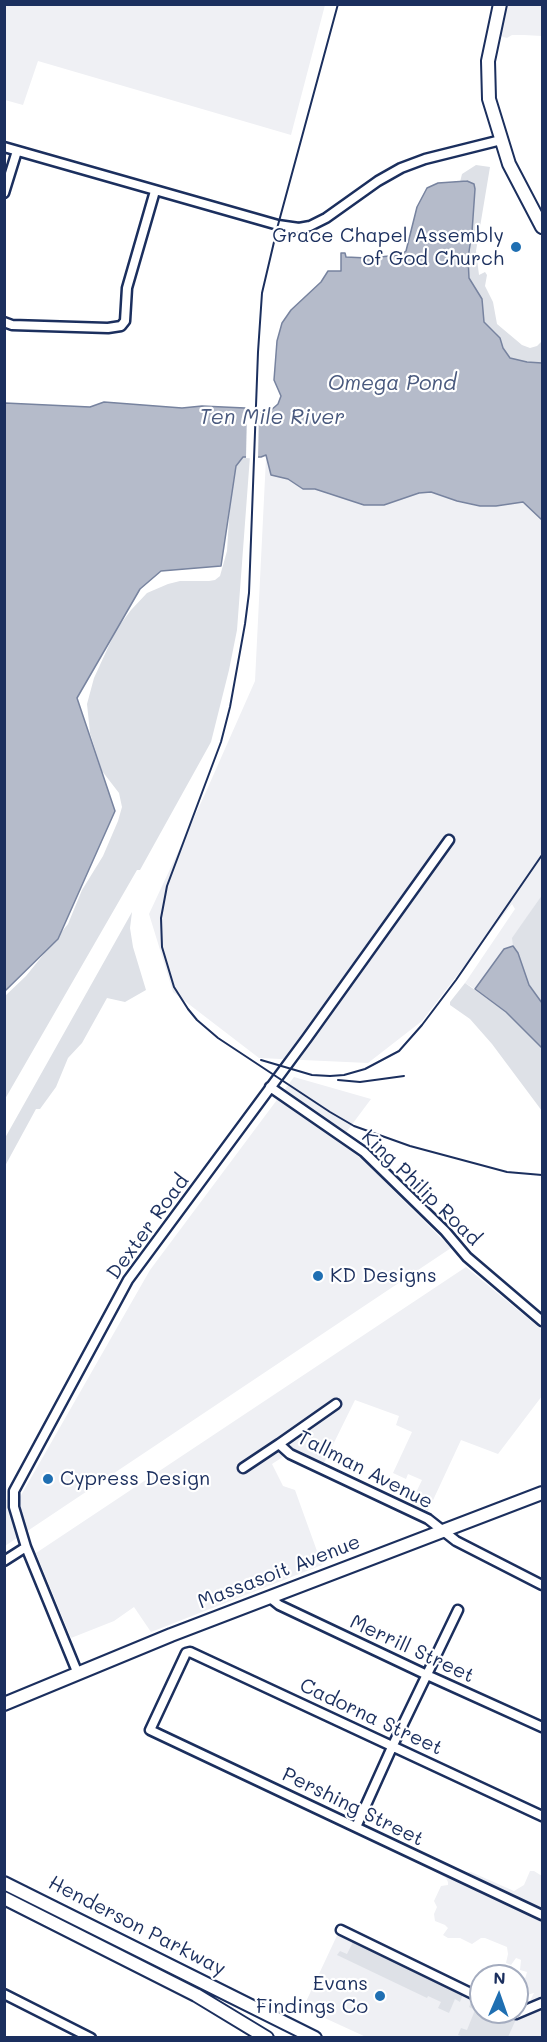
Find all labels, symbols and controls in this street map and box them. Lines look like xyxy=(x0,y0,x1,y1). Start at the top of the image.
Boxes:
place label: Grace Chapel Assembly of God Church xyxy=(272,224,504,271)
marker: Grace Chapel Assembly of God Church xyxy=(509,240,523,254)
water label: Omega Pond xyxy=(328,371,456,397)
water label: Ten Mile River xyxy=(199,405,345,431)
street label: King Philip Road xyxy=(356,1125,486,1251)
street label: Dexter Road xyxy=(102,1170,194,1284)
place label: KD Designs xyxy=(330,1264,437,1288)
marker: KD Designs xyxy=(311,1269,325,1283)
street label: Tallman Avenue xyxy=(293,1426,437,1514)
place label: Cypress Design xyxy=(60,1467,210,1491)
marker: Cypress Design xyxy=(41,1472,55,1486)
street label: Massasoit Avenue xyxy=(194,1530,364,1614)
street label: Merrill Street xyxy=(346,1610,478,1688)
street label: Cadorna Street xyxy=(296,1673,446,1761)
street label: Pershing Street xyxy=(278,1762,428,1852)
street label: Henderson Parkway xyxy=(44,1871,230,1981)
north arrow xyxy=(469,1964,529,2024)
text: N xyxy=(493,1967,506,1988)
place label: Evans Findings Co xyxy=(256,1972,368,2019)
marker: Evans Findings Co xyxy=(373,1989,387,2003)

